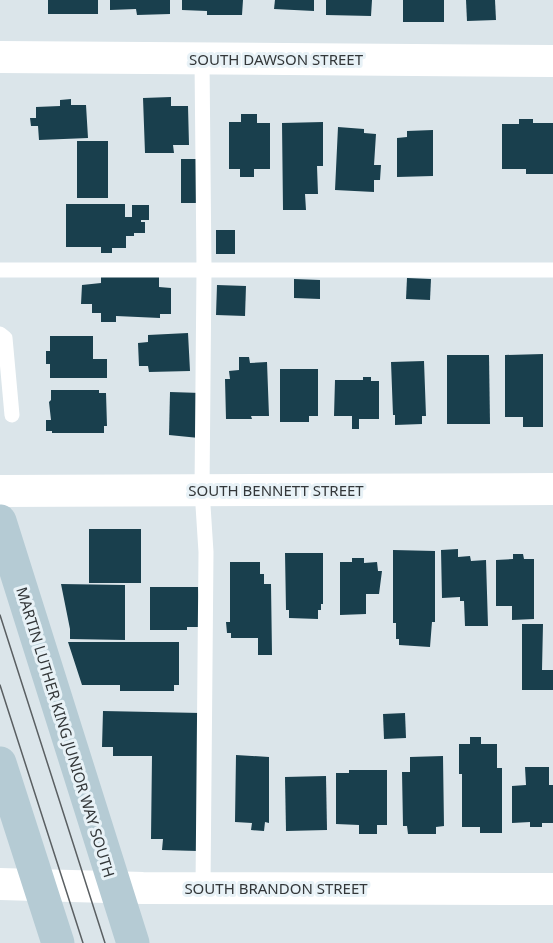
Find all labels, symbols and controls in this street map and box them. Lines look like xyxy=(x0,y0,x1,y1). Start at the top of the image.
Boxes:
street label: SOUTH DAWSON STREET xyxy=(189,49,364,69)
street label: SOUTH BENNETT STREET xyxy=(188,480,364,500)
street label: MARTIN LUTHER KING JUNIOR WAY SOUTH xyxy=(12,584,120,880)
street label: SOUTH BRANDON STREET xyxy=(184,878,368,898)

